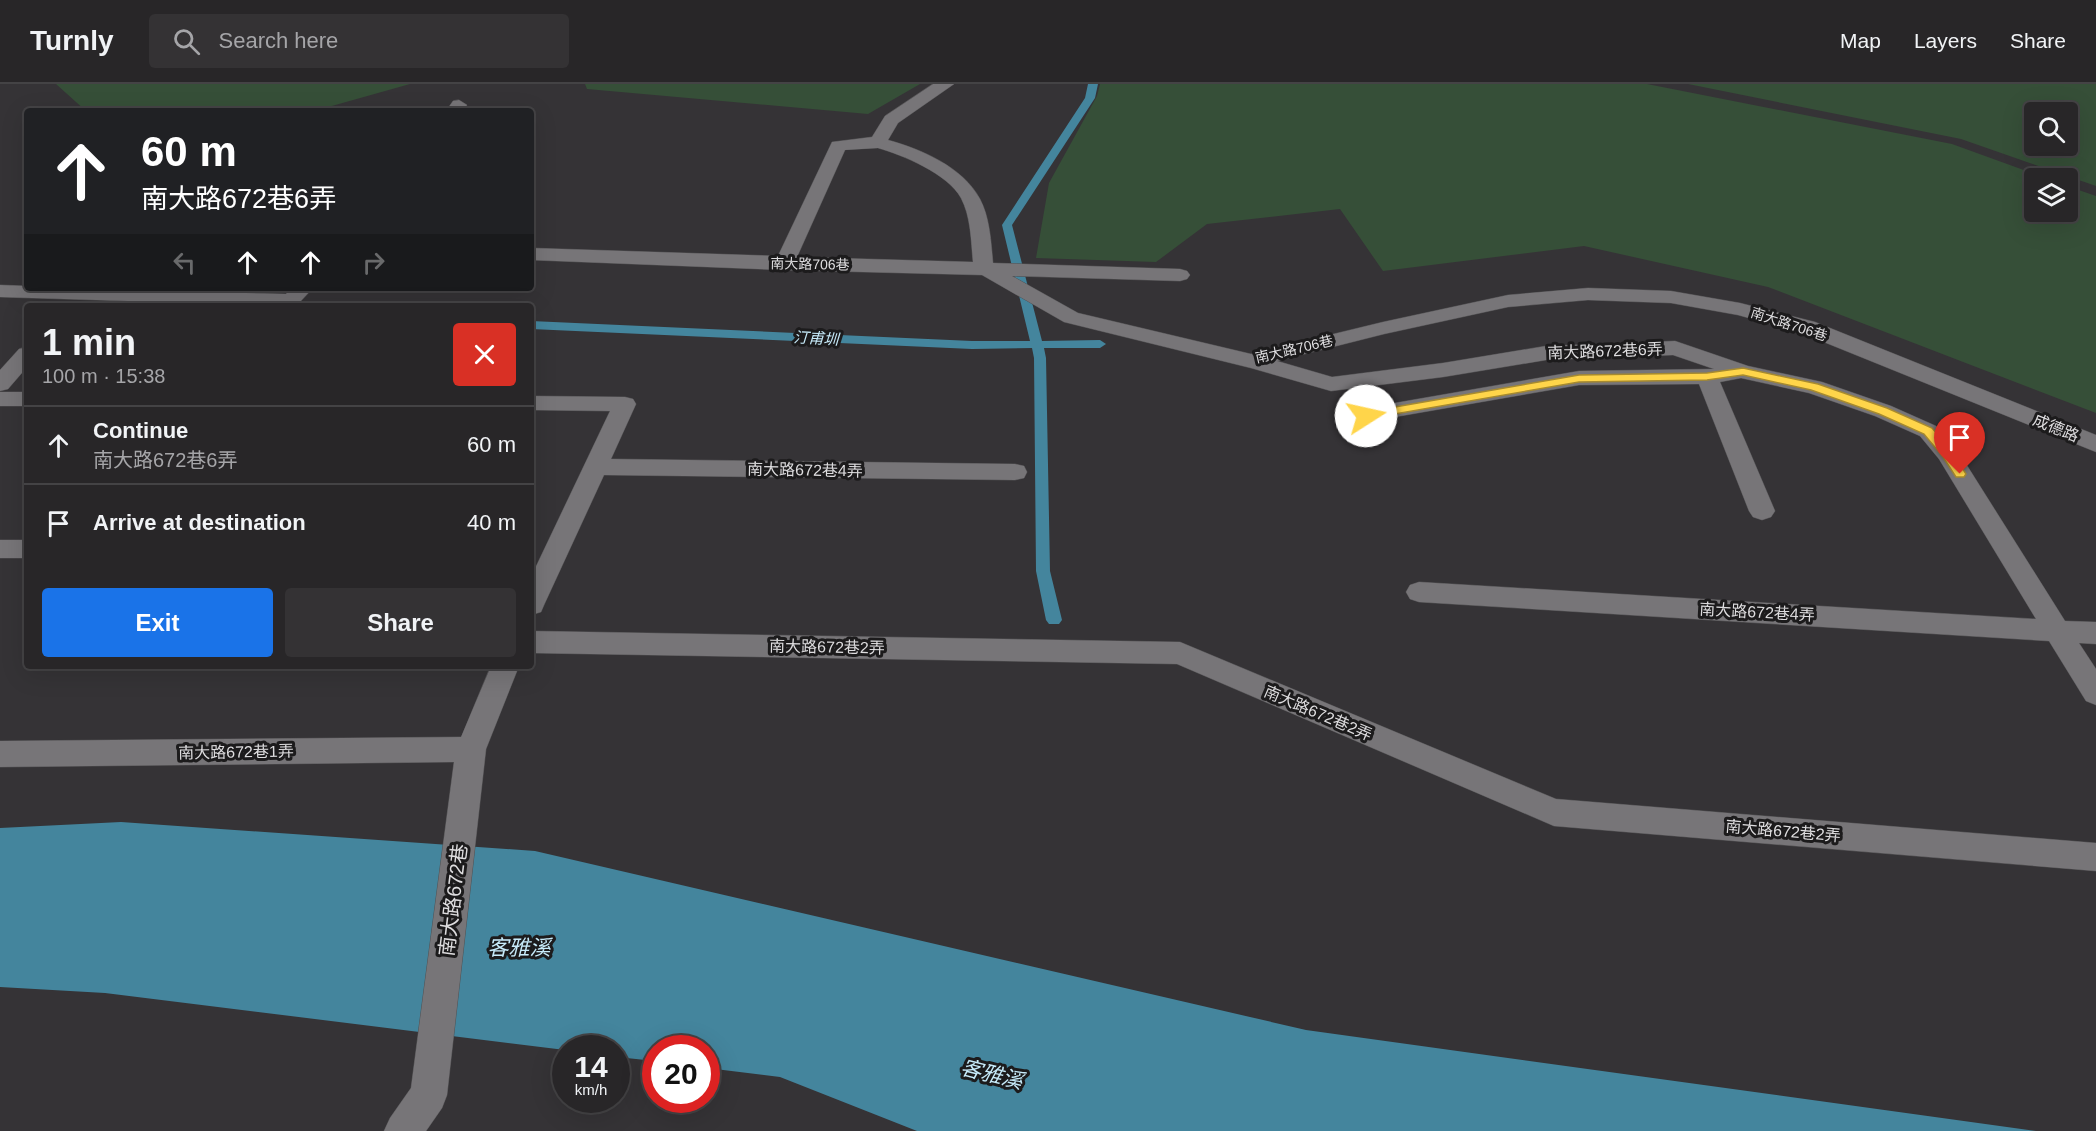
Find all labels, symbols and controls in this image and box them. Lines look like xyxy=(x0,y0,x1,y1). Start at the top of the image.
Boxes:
search box xyxy=(149,14,569,68)
text: Turnly xyxy=(30,25,113,56)
icon: search xyxy=(170,25,203,58)
text: Search here xyxy=(218,28,338,53)
text: Map xyxy=(1840,29,1881,52)
text: Layers xyxy=(1914,29,1977,52)
text: Share xyxy=(2010,29,2066,52)
map controls xyxy=(2024,102,2078,222)
button: search xyxy=(2024,102,2078,156)
text: 60 m xyxy=(141,128,237,175)
icon: ahead xyxy=(42,132,120,210)
button: layers xyxy=(2024,168,2078,222)
text: 南大路672巷6弄 xyxy=(141,184,336,214)
icon: left xyxy=(168,246,201,279)
icon: ahead xyxy=(231,246,264,279)
icon: ahead xyxy=(294,246,327,279)
icon: right xyxy=(357,246,390,279)
street label: 南大路706巷 xyxy=(770,255,850,273)
street label: 南大路706巷 xyxy=(1749,304,1829,344)
text: 1 min xyxy=(42,322,136,363)
button: close xyxy=(453,323,516,386)
water label: 汀甫圳 xyxy=(793,328,841,348)
street label: 南大路706巷 xyxy=(1254,332,1334,366)
street label: 南大路672巷6弄 xyxy=(1547,340,1663,362)
text: 100 m · 15:38 xyxy=(42,365,165,387)
position arrow xyxy=(1334,384,1398,448)
street label: 成德路 xyxy=(2031,411,2081,445)
pin xyxy=(1934,412,1985,474)
text: Continue xyxy=(93,418,188,443)
icon: arrive xyxy=(1943,421,1976,454)
icon: ahead xyxy=(42,429,75,462)
text: 60 m xyxy=(467,432,516,457)
text: 南大路672巷6弄 xyxy=(93,449,238,471)
street label: 南大路672巷4弄 xyxy=(747,460,863,480)
icon: arrive xyxy=(42,507,75,540)
text: Arrive at destination xyxy=(93,510,306,535)
text: 40 m xyxy=(467,510,516,535)
button: Exit xyxy=(42,588,273,657)
button: Share xyxy=(285,588,516,657)
street label: 南大路672巷4弄 xyxy=(1699,600,1815,624)
street label: 南大路672巷2弄 xyxy=(769,637,885,657)
street label: 南大路672巷2弄 xyxy=(1261,683,1375,743)
street label: 南大路672巷1弄 xyxy=(178,742,294,762)
street label: 南大路672巷2弄 xyxy=(1725,817,1841,845)
street label: 南大路672巷 xyxy=(435,842,471,958)
water label: 客雅溪 xyxy=(488,936,553,959)
speed limit sign: 20 xyxy=(642,1035,720,1113)
text: 14 xyxy=(574,1050,608,1083)
water label: 客雅溪 xyxy=(959,1055,1028,1094)
text: km/h xyxy=(575,1081,607,1098)

